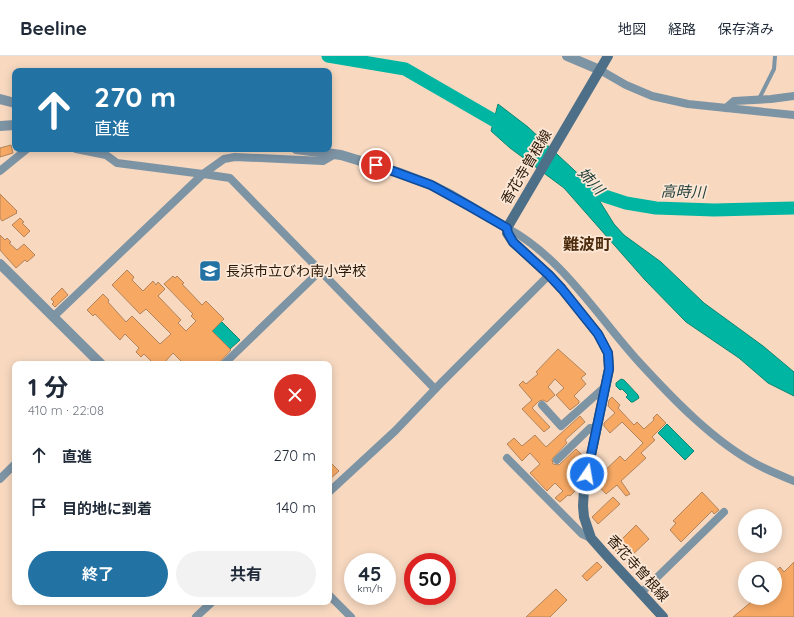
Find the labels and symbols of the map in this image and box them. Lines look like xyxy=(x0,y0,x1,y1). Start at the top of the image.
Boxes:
street label: 香花寺曽根線 xyxy=(497,126,555,208)
pin xyxy=(359,148,393,182)
water label: 姉川 xyxy=(574,163,610,200)
water label: 高時川 xyxy=(660,182,708,201)
district label: 難波町 xyxy=(563,234,611,254)
school or university icon: 長浜市立びわ南小学校 xyxy=(197,258,223,284)
place label: 長浜市立びわ南小学校 xyxy=(226,262,366,280)
position arrow xyxy=(566,453,608,495)
street label: 香花寺曽根線 xyxy=(603,531,673,605)
speed limit sign: 50 xyxy=(404,553,456,605)

